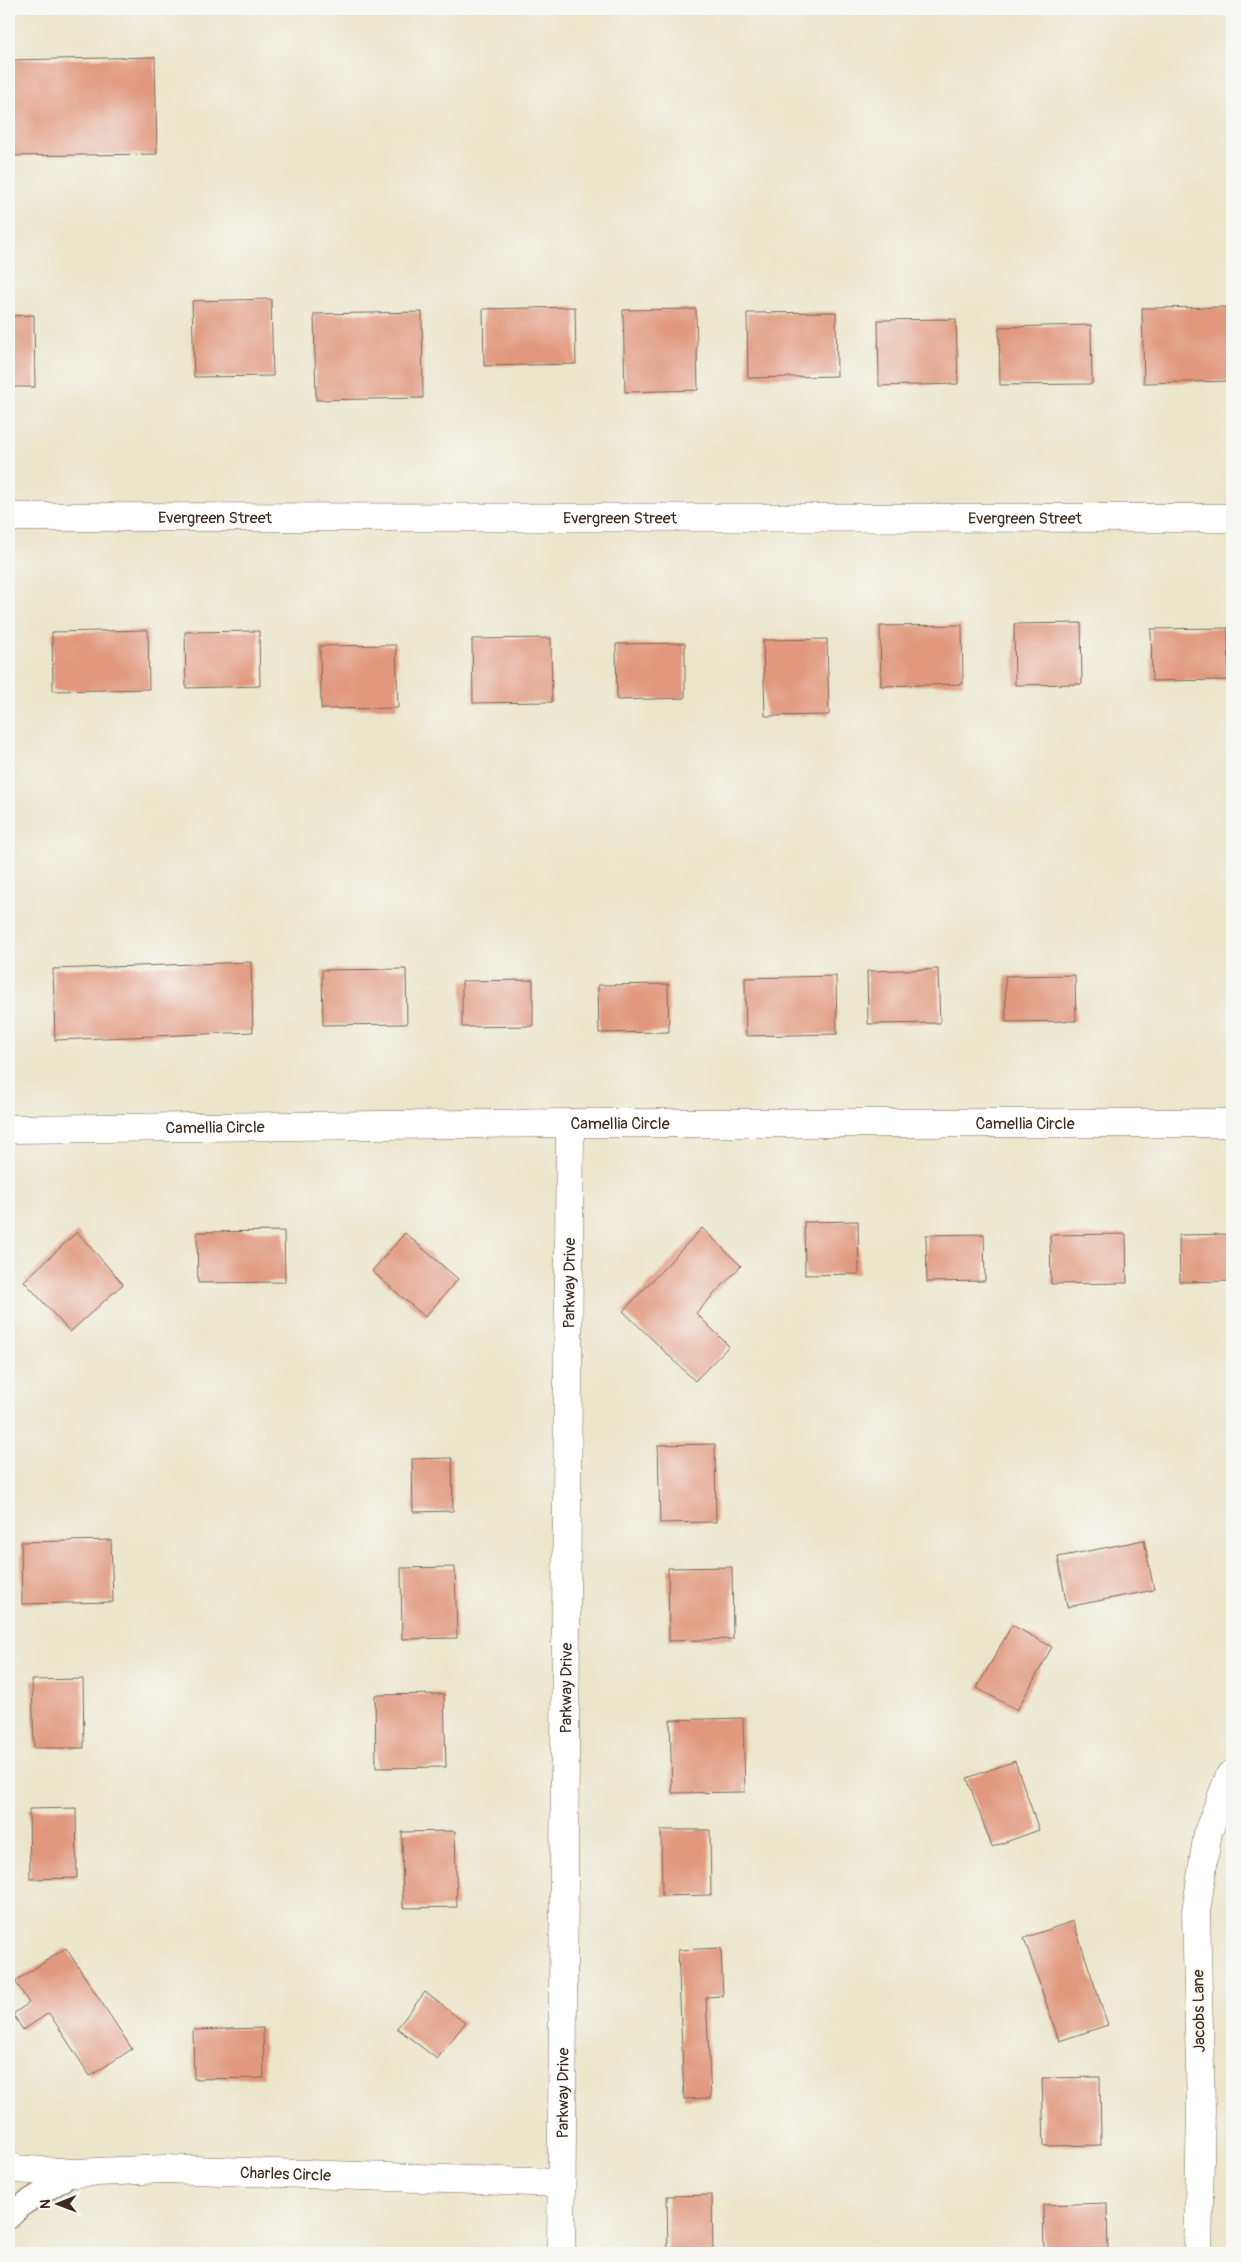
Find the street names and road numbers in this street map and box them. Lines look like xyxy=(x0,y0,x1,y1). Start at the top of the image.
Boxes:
street label: Evergreen Street xyxy=(158,508,273,528)
street label: Evergreen Street xyxy=(563,508,678,529)
street label: Evergreen Street xyxy=(968,509,1083,529)
street label: Camellia Circle xyxy=(570,1114,670,1134)
street label: Camellia Circle xyxy=(975,1114,1075,1134)
street label: Camellia Circle xyxy=(165,1117,265,1138)
street label: Parkway Drive xyxy=(559,1237,580,1329)
street label: Parkway Drive xyxy=(556,1642,577,1734)
street label: Jacobs Lane xyxy=(1188,1969,1210,2053)
street label: Parkway Drive xyxy=(553,2047,574,2139)
street label: Charles Circle xyxy=(240,2163,331,2186)

